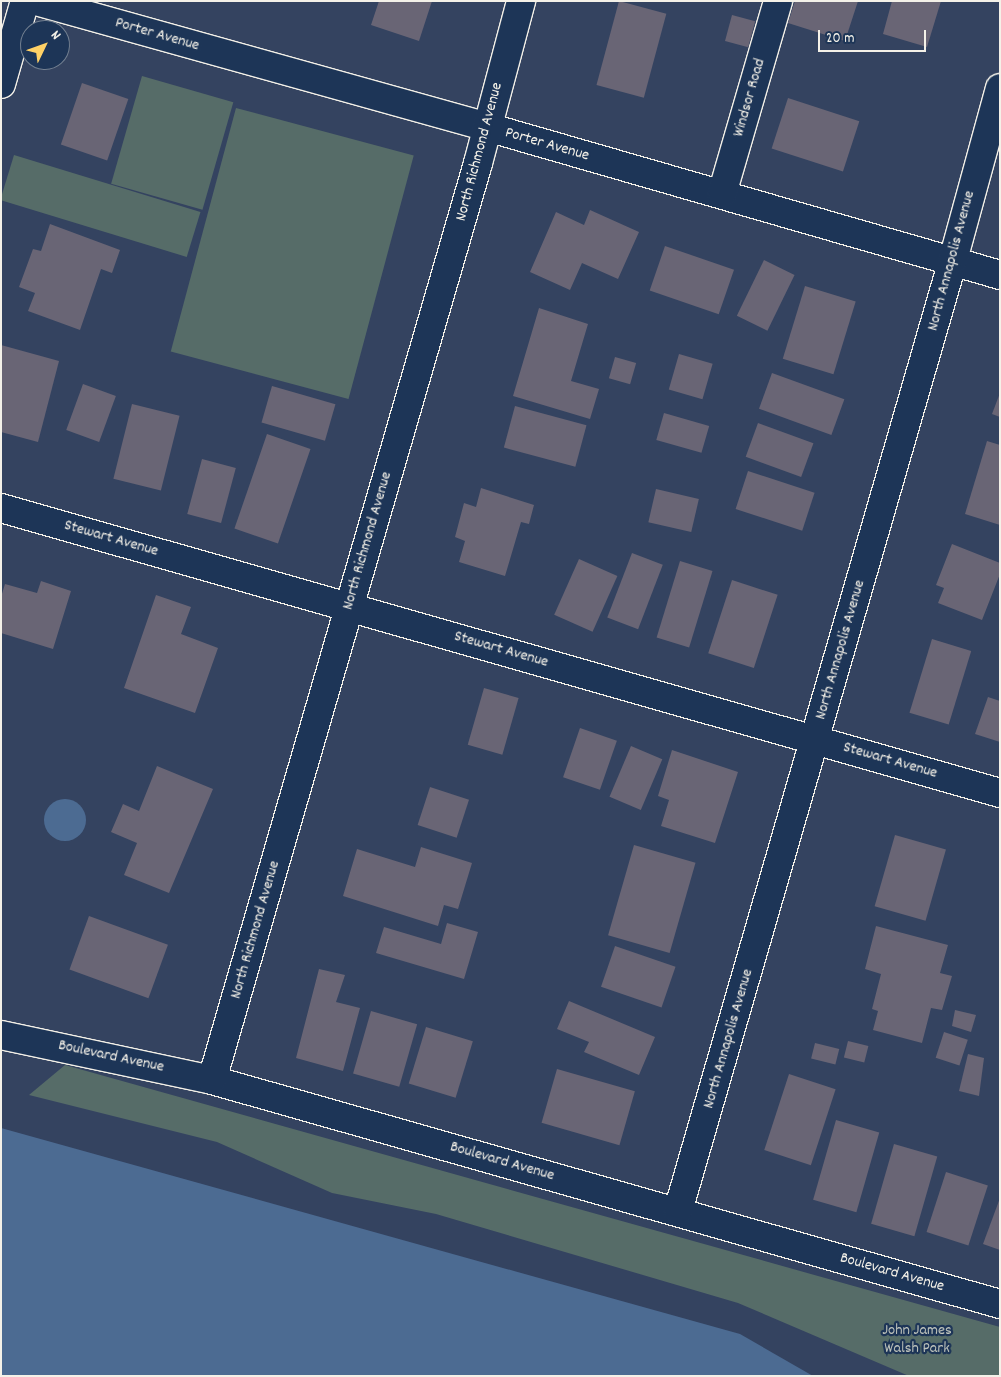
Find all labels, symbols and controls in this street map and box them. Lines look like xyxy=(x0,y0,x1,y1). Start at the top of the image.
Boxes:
street label: Porter Avenue xyxy=(113,14,201,56)
north arrow xyxy=(20,20,70,70)
scale bar xyxy=(821,20,928,52)
text: N xyxy=(46,26,65,45)
text: 20 m xyxy=(826,28,854,50)
street label: Windsor Road xyxy=(730,57,770,139)
street label: North Richmond Avenue xyxy=(452,81,508,223)
street label: Porter Avenue xyxy=(503,124,591,166)
street label: North Annapolis Avenue xyxy=(924,189,980,333)
street label: North Richmond Avenue xyxy=(339,470,397,612)
street label: Stewart Avenue xyxy=(62,516,160,562)
street label: North Annapolis Avenue xyxy=(812,578,870,722)
street label: Stewart Avenue xyxy=(452,627,550,673)
street label: Stewart Avenue xyxy=(841,738,939,784)
street label: North Richmond Avenue xyxy=(227,859,285,1001)
street label: North Annapolis Avenue xyxy=(700,967,758,1111)
street label: Boulevard Avenue xyxy=(56,1036,166,1078)
street label: Boulevard Avenue xyxy=(448,1138,556,1186)
street label: Boulevard Avenue xyxy=(838,1249,946,1297)
park label: John James Walsh Park xyxy=(882,1321,952,1359)

